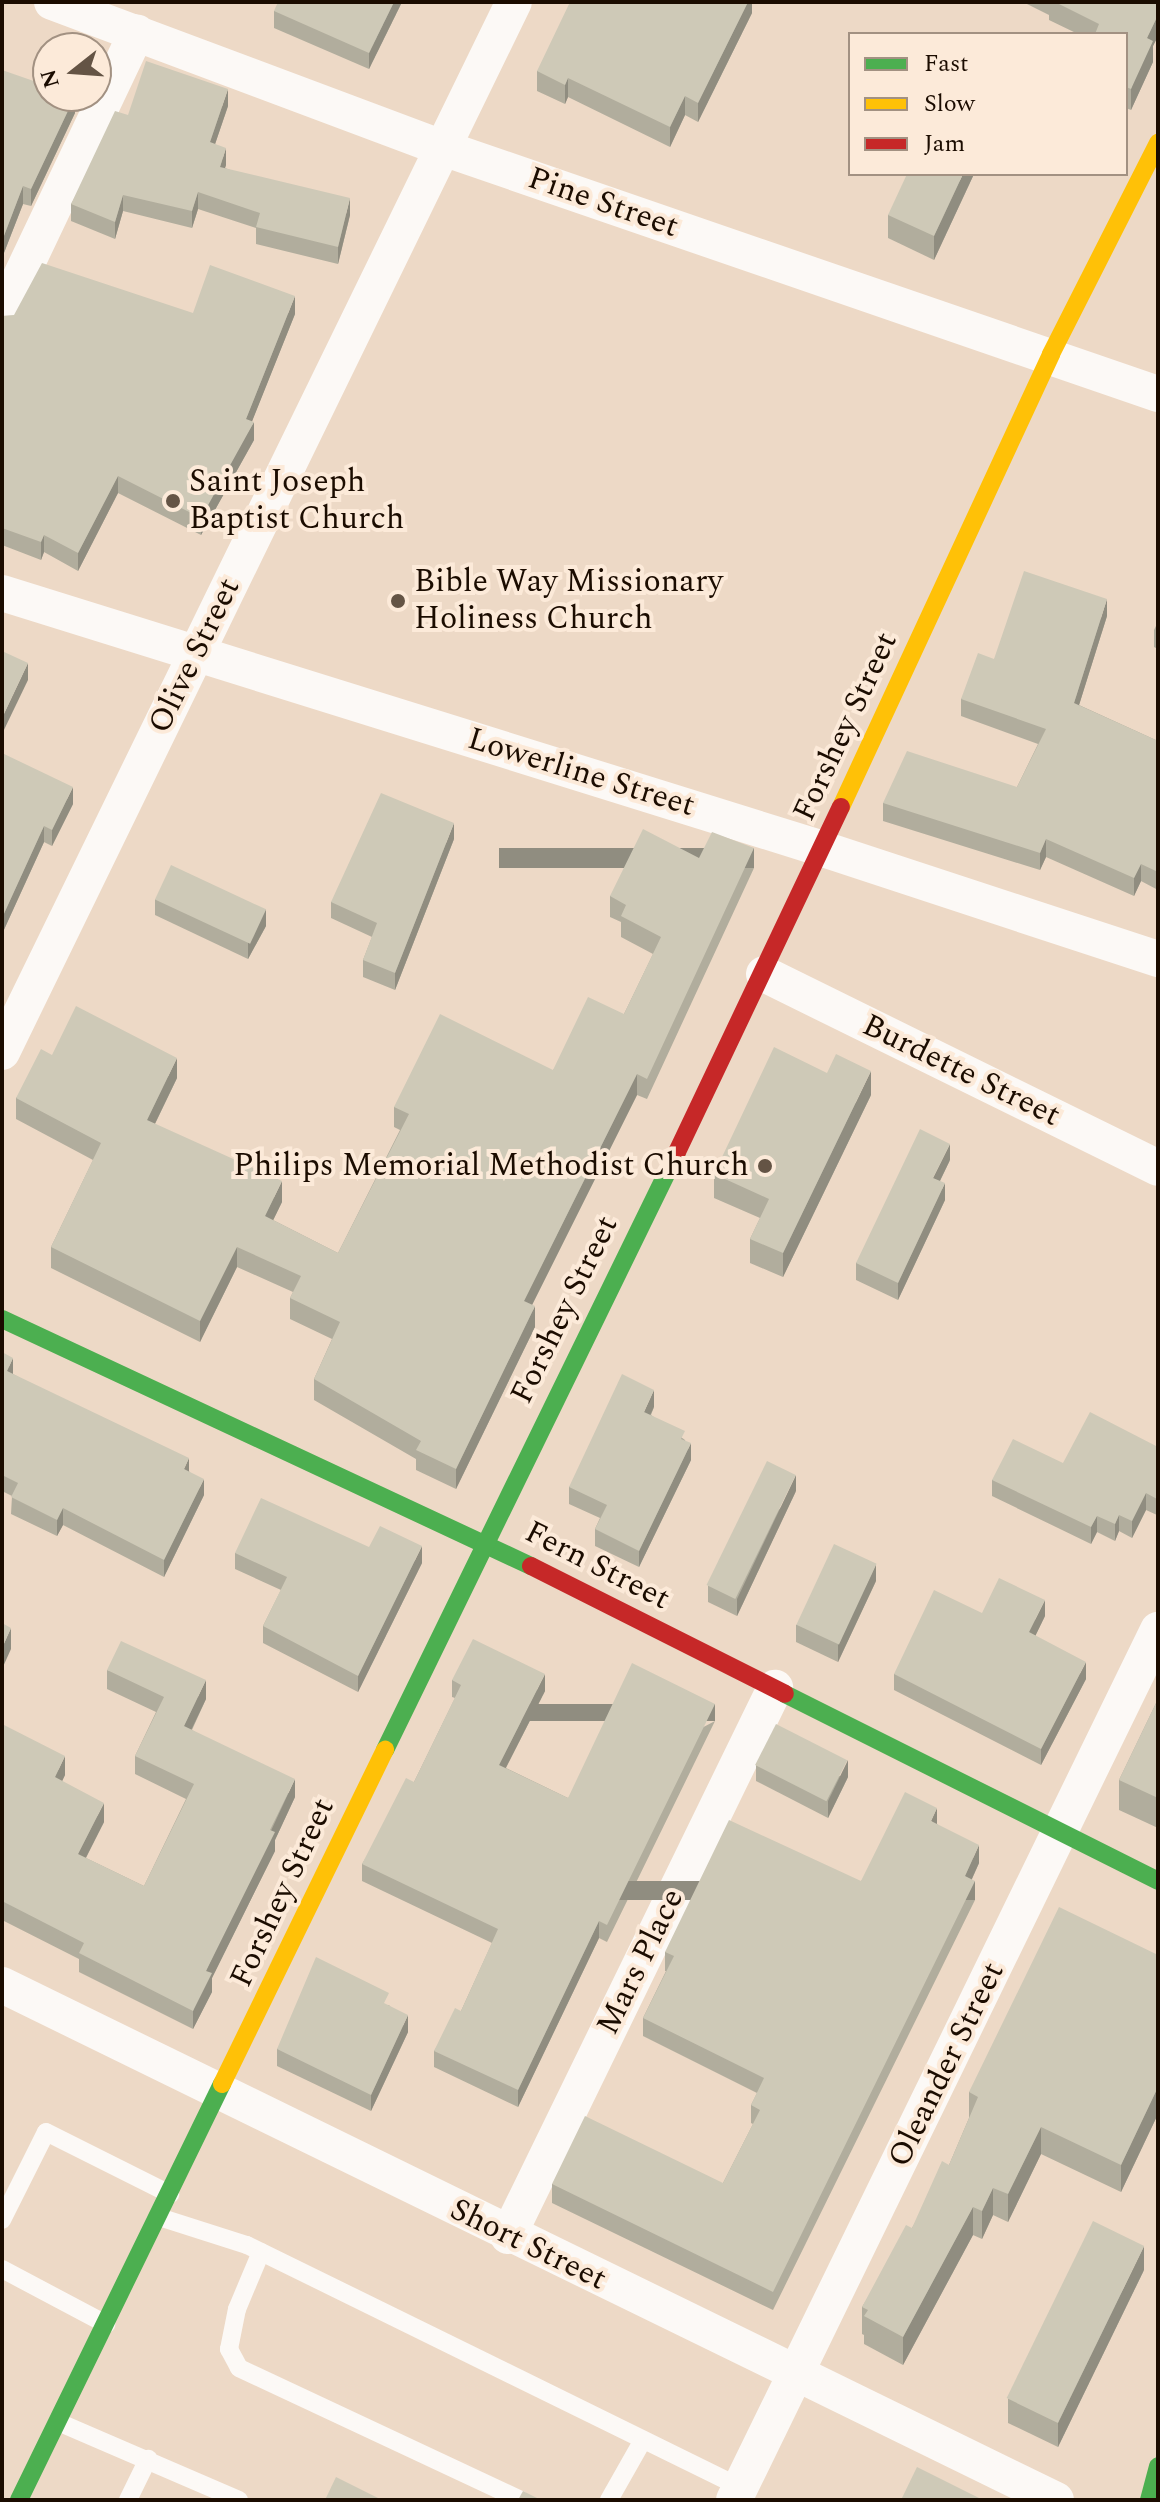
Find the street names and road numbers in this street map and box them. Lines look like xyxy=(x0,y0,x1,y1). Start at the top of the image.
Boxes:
street label: Pine Street xyxy=(523,159,683,247)
street label: Olive Street xyxy=(141,572,249,740)
street label: Forshey Street xyxy=(786,626,906,828)
street label: Lowerline Street xyxy=(463,720,699,826)
street label: Burdette Street xyxy=(856,1007,1066,1135)
street label: Forshey Street xyxy=(503,1210,627,1410)
street label: Fern Street xyxy=(518,1513,676,1619)
street label: Forshey Street xyxy=(223,1792,343,1994)
street label: Mars Place xyxy=(589,1883,693,2041)
street label: Oleander Street xyxy=(881,1956,1013,2174)
street label: Short Street xyxy=(444,2191,612,2299)

